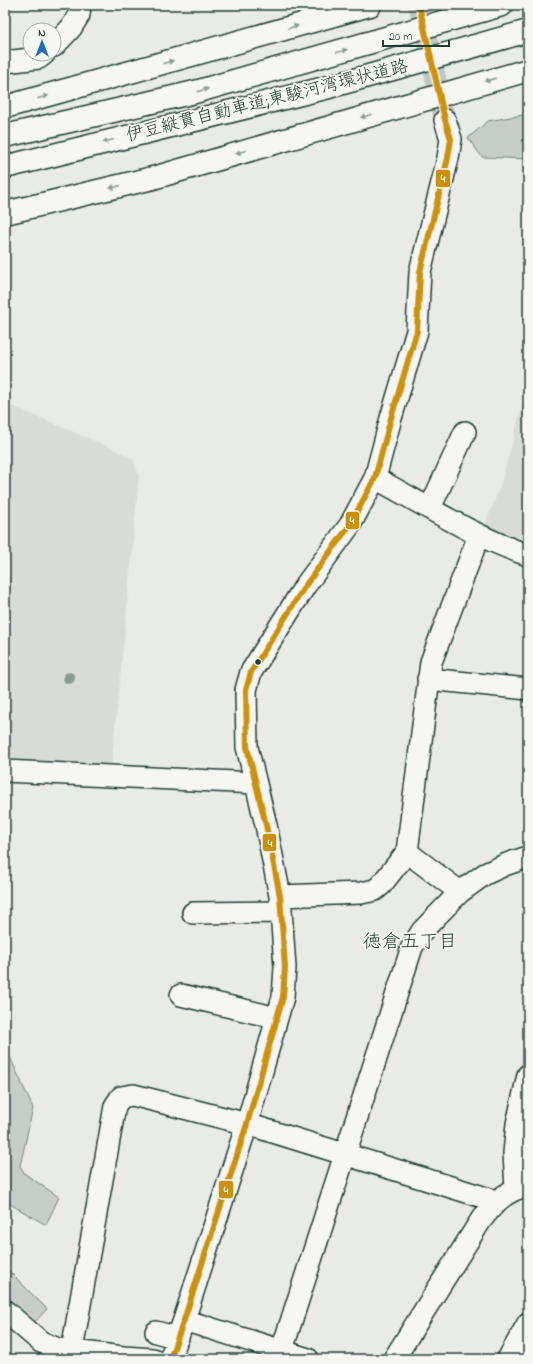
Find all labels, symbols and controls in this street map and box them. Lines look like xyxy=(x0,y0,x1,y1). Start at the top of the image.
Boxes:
north arrow xyxy=(22,22,62,62)
scale bar xyxy=(383,22,449,48)
one-way arrow xyxy=(287,23,299,29)
text: N xyxy=(38,25,46,41)
text: 20 m xyxy=(389,28,412,46)
one-way arrow xyxy=(336,47,348,53)
street label: 伊豆縦貫自動車道;東駿河湾環状道路 xyxy=(123,54,411,150)
one-way arrow xyxy=(162,58,174,64)
one-way arrow xyxy=(484,77,496,83)
one-way arrow xyxy=(198,87,210,93)
one-way arrow xyxy=(36,93,49,99)
one-way arrow xyxy=(359,113,371,119)
one-way arrow xyxy=(102,138,114,144)
one-way arrow xyxy=(234,150,247,156)
line badge: 4 xyxy=(435,169,451,188)
text: 4 xyxy=(440,171,446,187)
one-way arrow xyxy=(109,184,122,190)
line badge: 4 xyxy=(345,511,360,530)
text: 4 xyxy=(349,513,355,529)
unlabelled marker xyxy=(253,657,263,667)
line badge: 4 xyxy=(262,833,277,852)
text: 4 xyxy=(267,836,273,852)
district label: 徳倉五丁目 xyxy=(362,929,458,956)
line badge: 4 xyxy=(218,1180,234,1199)
text: 4 xyxy=(223,1183,229,1199)

